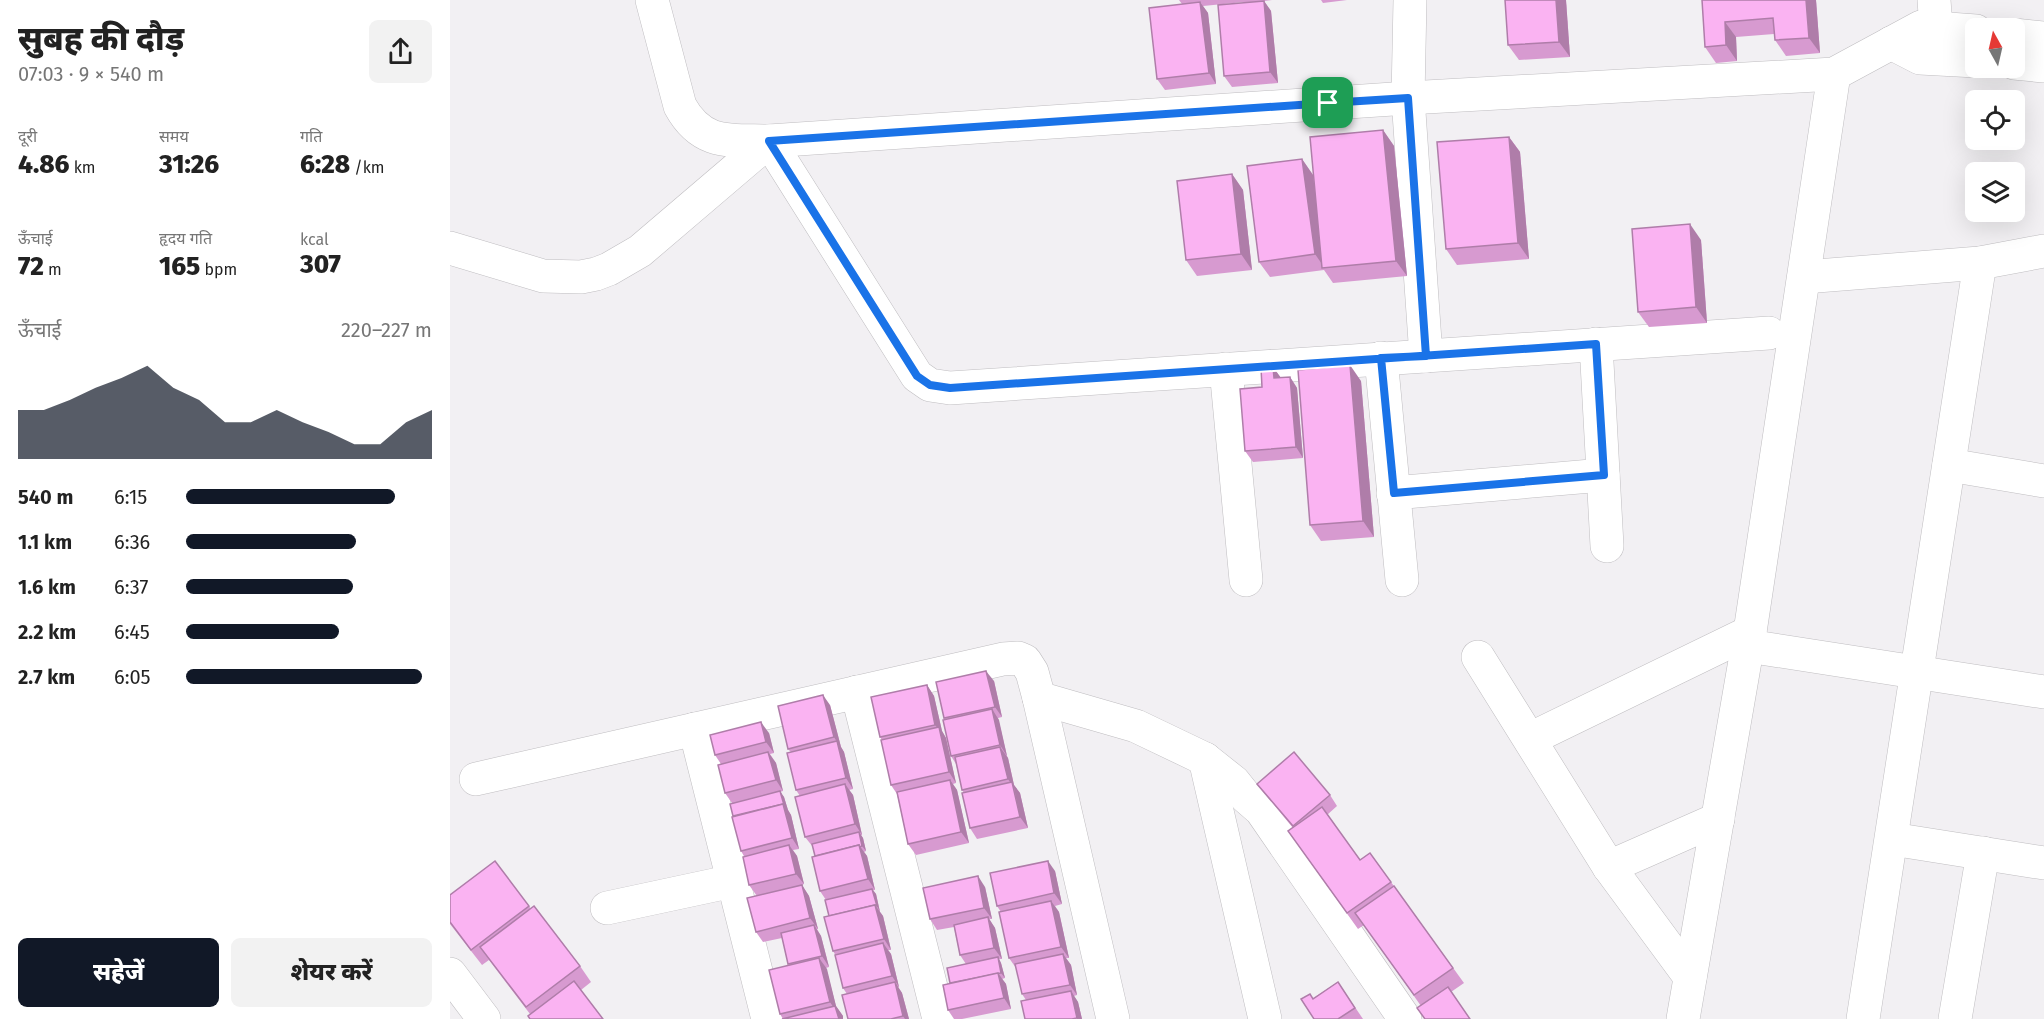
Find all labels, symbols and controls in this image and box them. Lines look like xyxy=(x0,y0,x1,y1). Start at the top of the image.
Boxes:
north arrow xyxy=(1965,18,2025,78)
map controls xyxy=(1965,18,2025,222)
text: सुबह की दौड़ xyxy=(18,19,184,59)
button: share xyxy=(369,20,432,83)
text: 07:03 · 9 × 540 m xyxy=(18,62,164,86)
pin xyxy=(1302,77,1353,128)
icon: arrive xyxy=(1311,86,1344,119)
button: locate xyxy=(1965,90,2025,150)
text: दूरी xyxy=(18,127,37,146)
text: समय xyxy=(159,127,189,146)
text: गति xyxy=(300,127,322,146)
text: 4.86 xyxy=(18,149,69,180)
text: 31:26 xyxy=(159,149,219,180)
text: 6:28 xyxy=(300,149,350,180)
text: km xyxy=(69,158,96,177)
text: /km xyxy=(350,158,385,177)
button: layers xyxy=(1965,162,2025,222)
text: ऊँचाई xyxy=(18,229,53,248)
text: हृदय गति xyxy=(159,229,212,248)
text: kcal xyxy=(300,230,329,249)
text: 307 xyxy=(300,249,341,280)
text: 72 xyxy=(18,251,44,282)
text: 165 xyxy=(159,251,200,282)
text: m xyxy=(44,260,62,279)
text: bpm xyxy=(200,260,237,279)
text: ऊँचाई xyxy=(18,318,61,342)
text: 220–227 m xyxy=(341,318,432,342)
text: 540 m xyxy=(18,485,73,509)
text: 6:15 xyxy=(114,485,147,509)
text: 1.1 km xyxy=(18,530,72,554)
text: 6:36 xyxy=(114,530,150,554)
text: 1.6 km xyxy=(18,575,76,599)
text: 6:37 xyxy=(114,575,148,599)
text: 2.2 km xyxy=(18,620,76,644)
text: 6:45 xyxy=(114,620,150,644)
text: 2.7 km xyxy=(18,665,75,689)
text: 6:05 xyxy=(114,665,151,689)
button: सहेजें xyxy=(18,938,219,1007)
button: शेयर करें xyxy=(231,938,432,1007)

